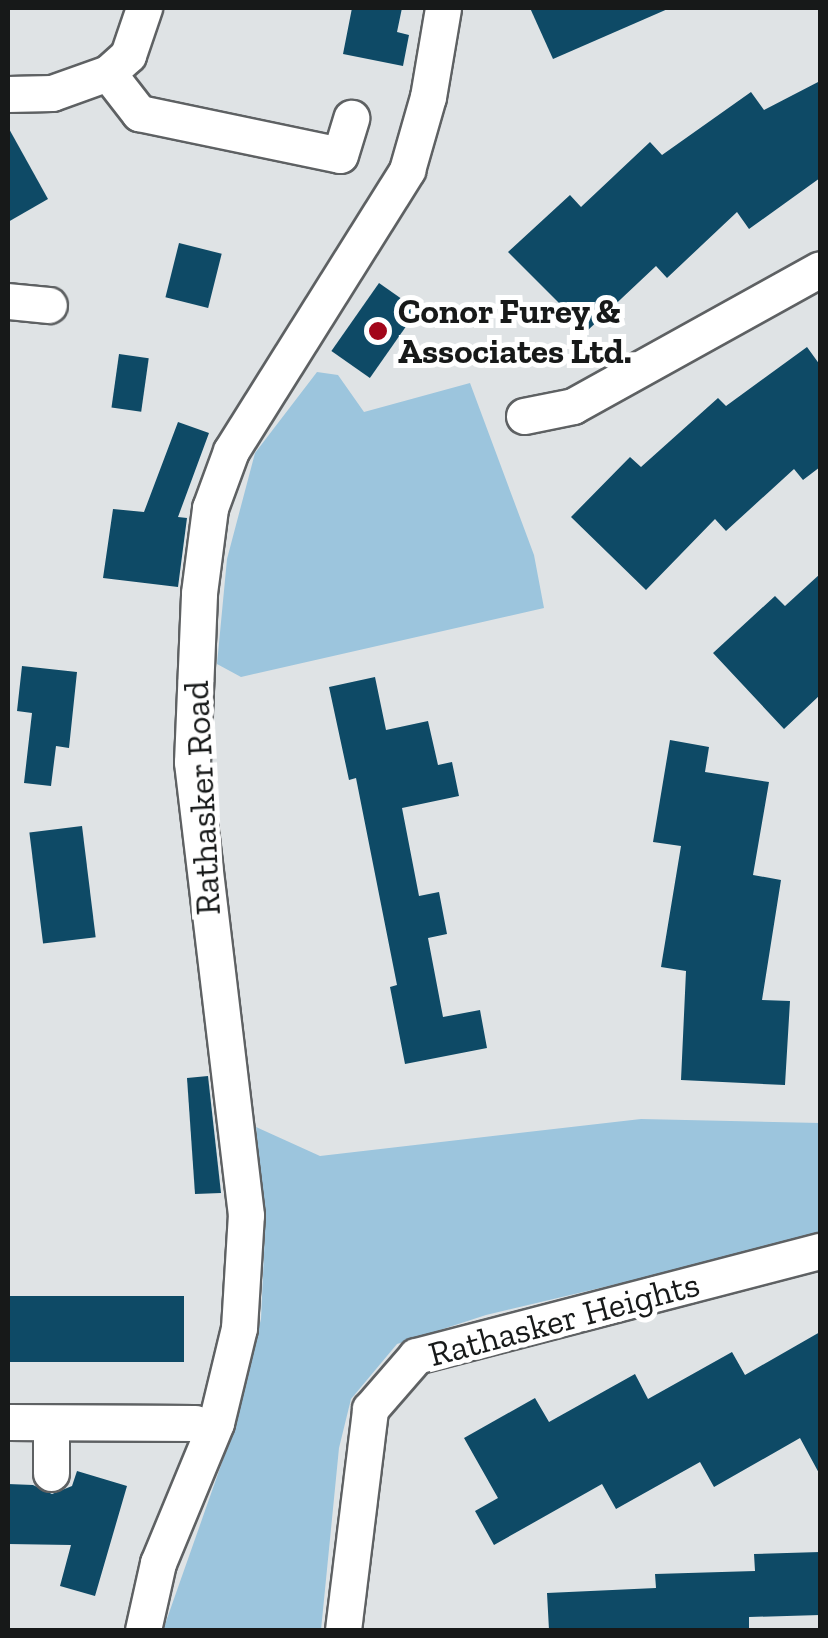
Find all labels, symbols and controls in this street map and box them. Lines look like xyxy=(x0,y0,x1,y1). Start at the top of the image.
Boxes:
place label: Conor Furey & Associates Ltd. xyxy=(398,290,632,372)
marker: Conor Furey & Associates Ltd. xyxy=(367,320,389,342)
street label: Rathasker Road xyxy=(175,679,229,917)
street label: Rathasker Heights xyxy=(424,1263,704,1375)

